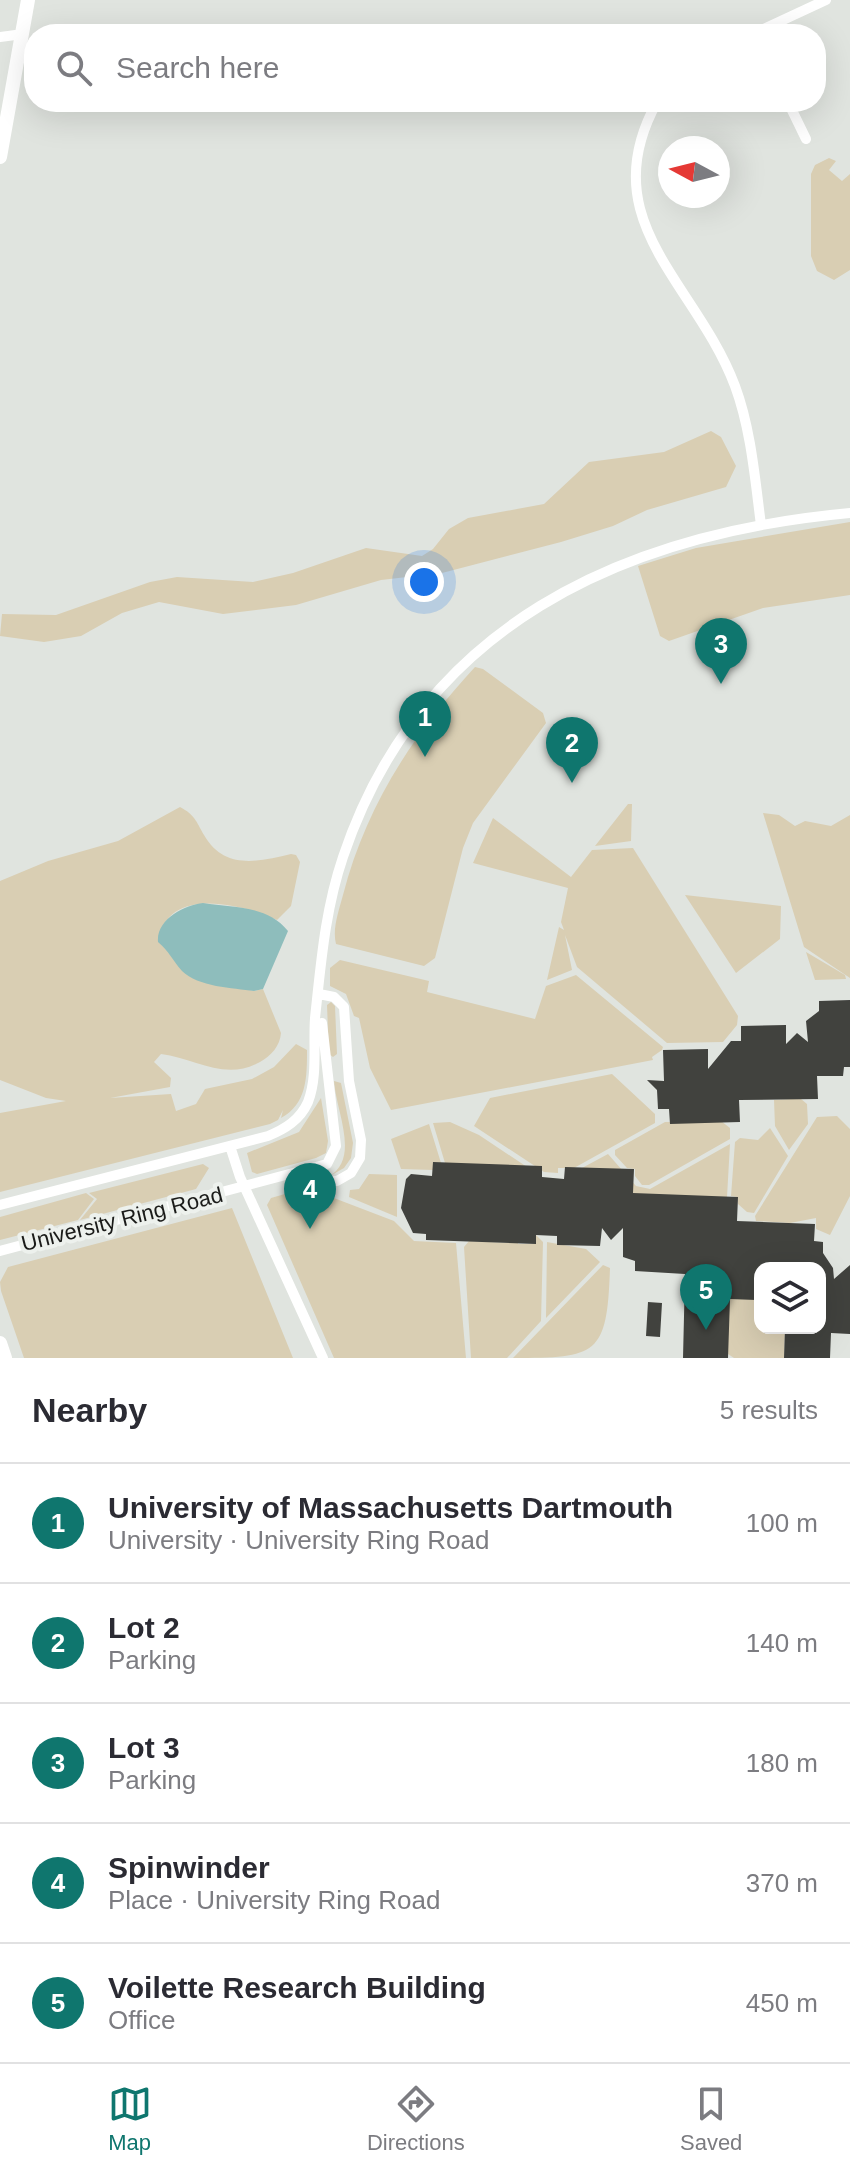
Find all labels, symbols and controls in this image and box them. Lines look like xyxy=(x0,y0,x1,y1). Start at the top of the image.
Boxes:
search box xyxy=(24,24,826,112)
icon: search xyxy=(52,46,96,90)
text: Search here xyxy=(116,51,279,84)
north arrow xyxy=(658,136,730,208)
your location xyxy=(404,562,444,602)
pin: 3 xyxy=(695,618,747,684)
pin: 1 xyxy=(399,691,451,757)
pin: 2 xyxy=(546,717,598,783)
pin: 4 xyxy=(284,1163,336,1229)
street label: University Ring Road xyxy=(19,1182,225,1256)
map controls xyxy=(754,1262,826,1334)
button: layers xyxy=(754,1262,826,1334)
pin: 5 xyxy=(680,1264,732,1330)
text: Nearby xyxy=(32,1391,147,1429)
text: 5 results xyxy=(720,1395,818,1425)
text: University of Massachusetts Dartmouth xyxy=(108,1491,673,1524)
text: 1 xyxy=(51,1508,65,1538)
text: 100 m xyxy=(746,1508,818,1538)
text: University · University Ring Road xyxy=(108,1525,489,1555)
text: Lot 2 xyxy=(108,1611,180,1644)
text: 2 xyxy=(51,1628,65,1658)
text: 140 m xyxy=(746,1628,818,1658)
text: Parking xyxy=(108,1645,196,1675)
text: Lot 3 xyxy=(108,1731,180,1764)
text: 3 xyxy=(51,1748,65,1778)
text: 180 m xyxy=(746,1748,818,1778)
text: Parking xyxy=(108,1765,196,1795)
text: Spinwinder xyxy=(108,1851,270,1884)
text: 4 xyxy=(51,1868,65,1898)
text: 370 m xyxy=(746,1868,818,1898)
text: Place · University Ring Road xyxy=(108,1885,440,1915)
text: Voilette Research Building xyxy=(108,1971,486,2004)
text: 5 xyxy=(51,1988,65,2018)
text: 450 m xyxy=(746,1988,818,2018)
text: Office xyxy=(108,2005,175,2035)
tab: Map xyxy=(108,2082,152,2156)
tab: Directions xyxy=(367,2082,465,2156)
tab: Saved xyxy=(680,2082,742,2156)

